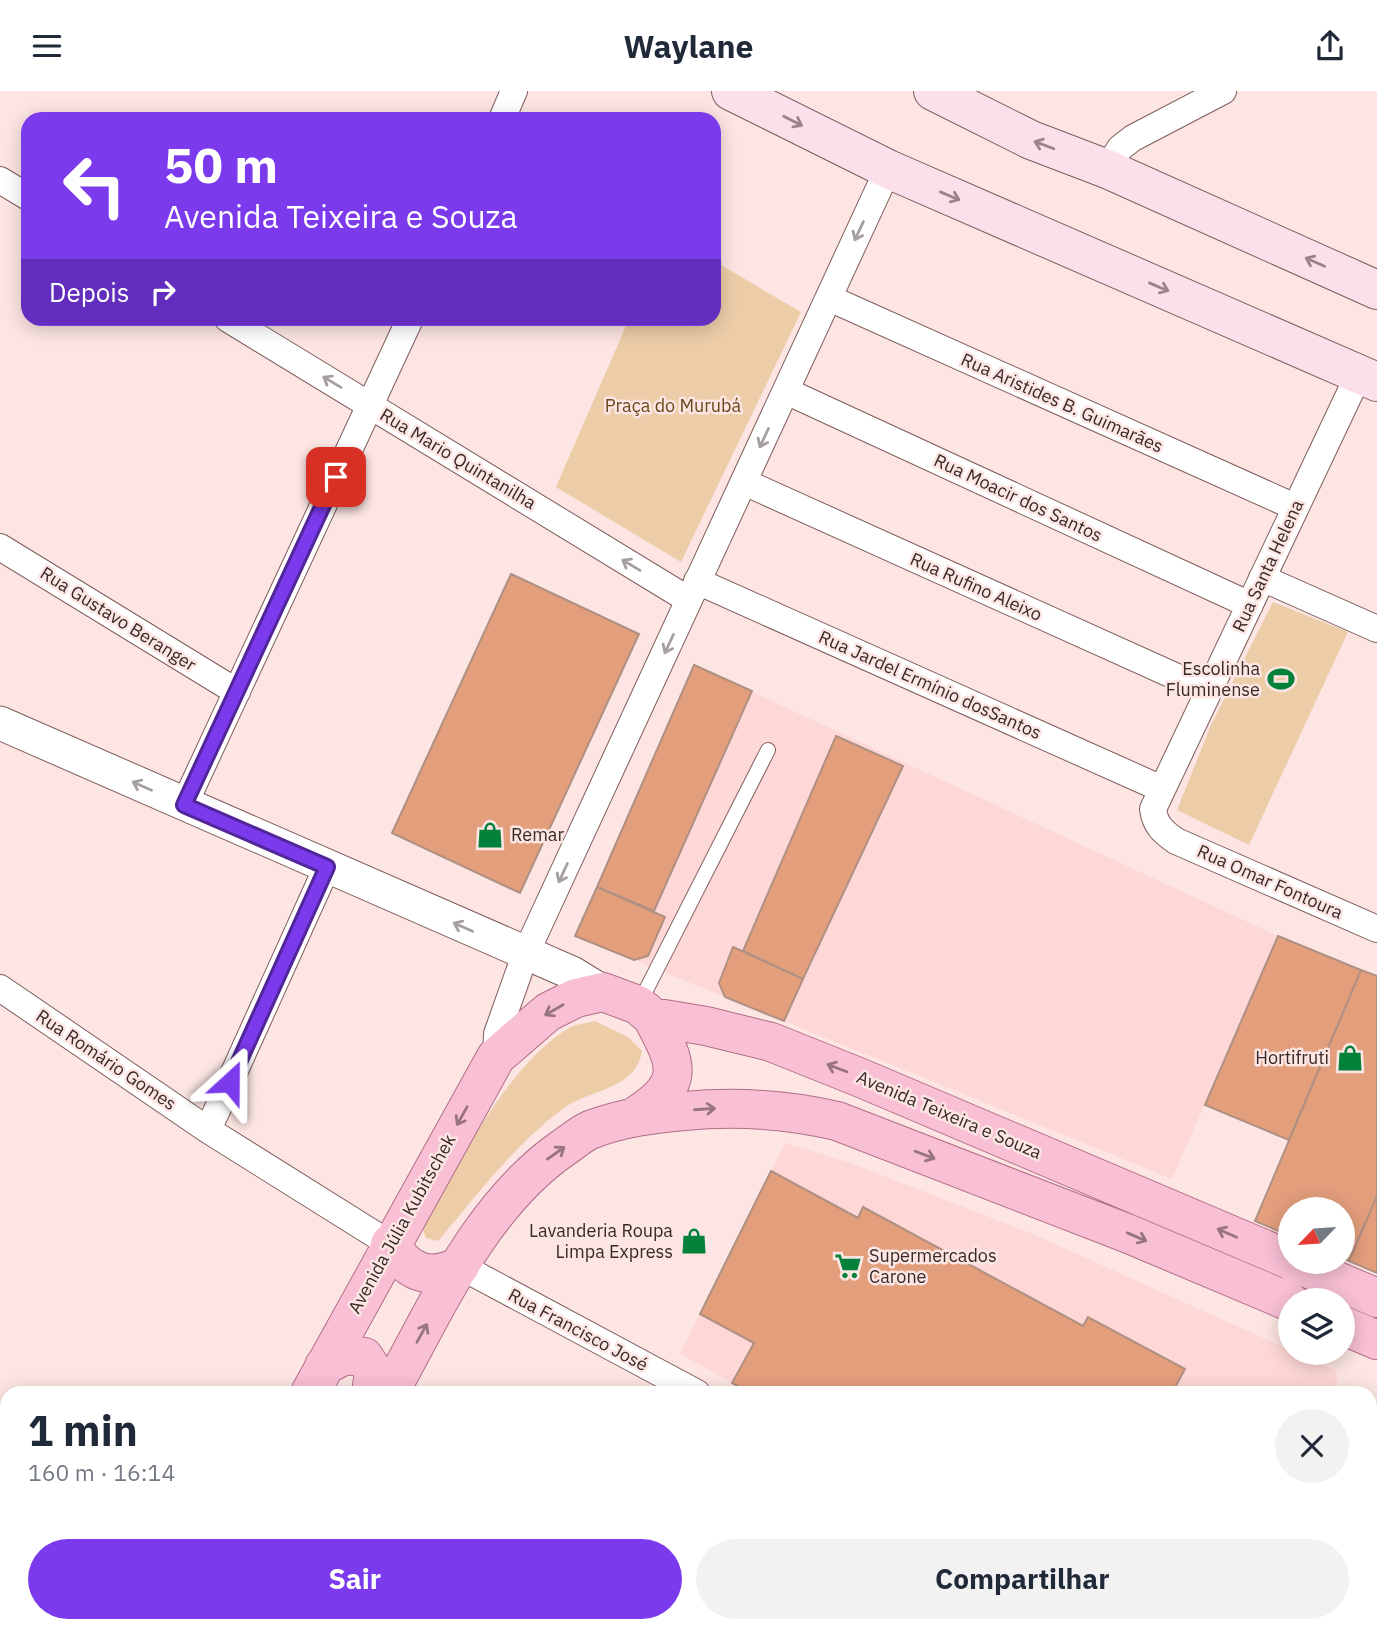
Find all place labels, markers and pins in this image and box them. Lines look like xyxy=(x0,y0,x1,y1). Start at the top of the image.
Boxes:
pin xyxy=(306,447,366,507)
place label: Escolinha Fluminense xyxy=(1166,657,1260,701)
sports icon: Escolinha Fluminense xyxy=(1266,664,1296,694)
shop icon: Remar xyxy=(475,820,505,850)
place label: Remar xyxy=(511,823,564,846)
shop icon: Hortifruti xyxy=(1335,1043,1365,1073)
place label: Hortifruti xyxy=(1255,1046,1329,1069)
place label: Lavanderia Roupa Limpa Express xyxy=(529,1219,673,1263)
shop icon: Lavanderia Roupa Limpa Express xyxy=(679,1226,709,1256)
place label: Supermercados Carone xyxy=(869,1244,997,1288)
supermarket icon: Supermercados Carone xyxy=(833,1251,863,1281)

